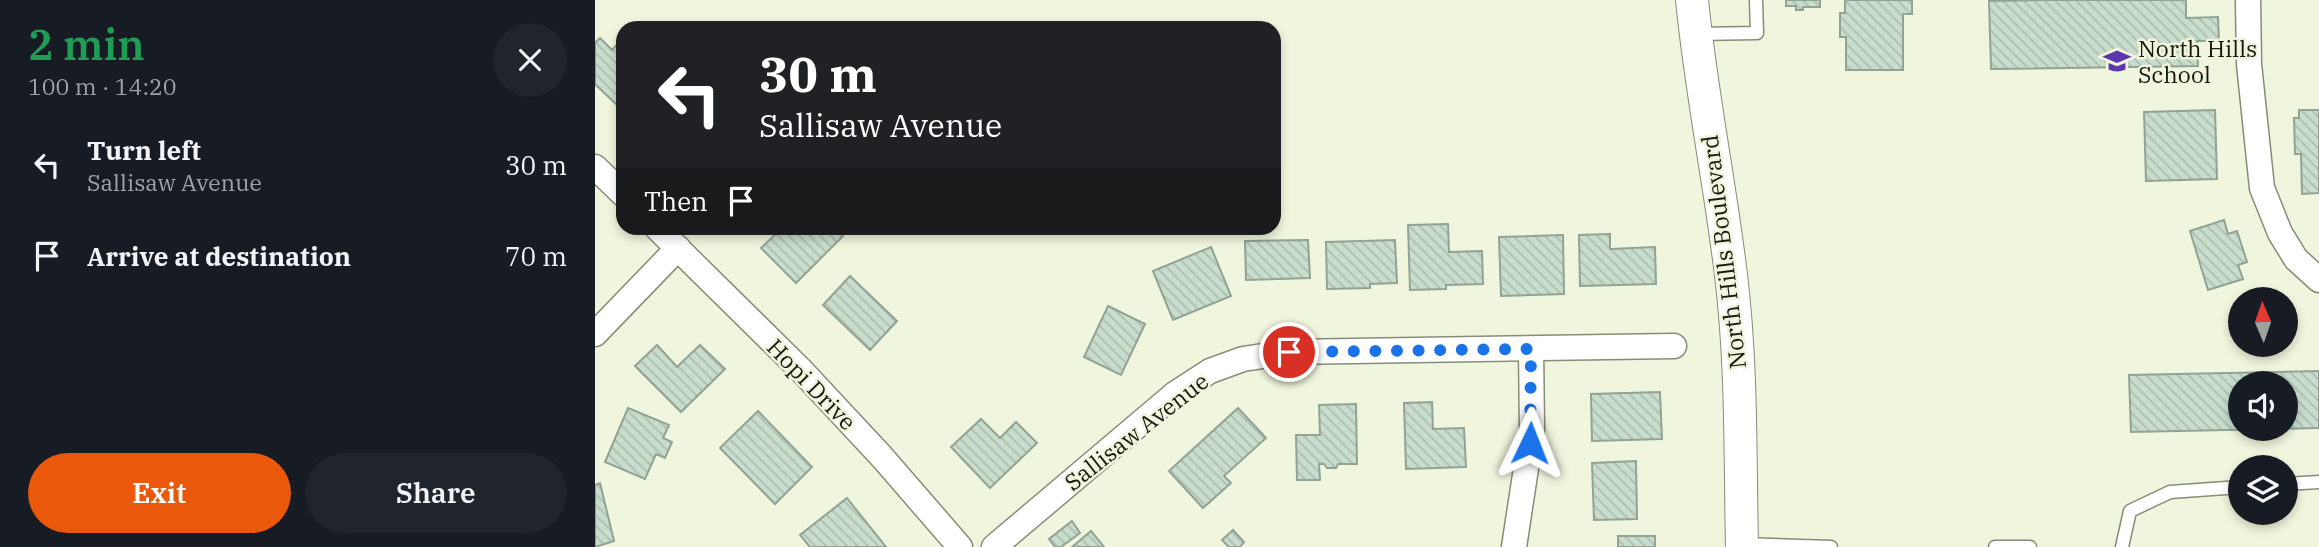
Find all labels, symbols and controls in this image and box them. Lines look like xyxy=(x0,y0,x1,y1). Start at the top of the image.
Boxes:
text: 2 min xyxy=(28,17,145,72)
button: close xyxy=(493,23,567,97)
place label: North Hills School xyxy=(2138,33,2257,89)
text: 30 m xyxy=(759,42,877,105)
school or university icon: North Hills School xyxy=(2102,46,2132,76)
icon: left xyxy=(644,49,735,140)
text: 100 m · 14:20 xyxy=(28,71,177,101)
text: Sallisaw Avenue xyxy=(759,104,1002,146)
text: Turn left xyxy=(87,133,201,167)
street label: North Hills Boulevard xyxy=(1694,133,1752,371)
icon: left xyxy=(28,146,66,184)
text: 30 m xyxy=(505,148,567,182)
text: Sallisaw Avenue xyxy=(87,167,262,197)
icon: arrive xyxy=(722,182,760,220)
text: Then xyxy=(644,184,708,218)
icon: arrive xyxy=(28,237,66,275)
text: Arrive at destination xyxy=(87,239,351,273)
text: 70 m xyxy=(505,239,567,273)
north arrow xyxy=(2228,287,2298,357)
map controls xyxy=(2228,287,2298,525)
pin xyxy=(1259,322,1319,382)
street label: Hopi Drive xyxy=(761,332,863,436)
icon: arrive xyxy=(1270,333,1308,371)
street label: Sallisaw Avenue xyxy=(1058,365,1214,497)
button: sound xyxy=(2228,371,2298,441)
position arrow xyxy=(1493,406,1567,480)
button: Exit xyxy=(28,453,291,533)
button: Share xyxy=(305,453,567,533)
button: layers xyxy=(2228,455,2298,525)

